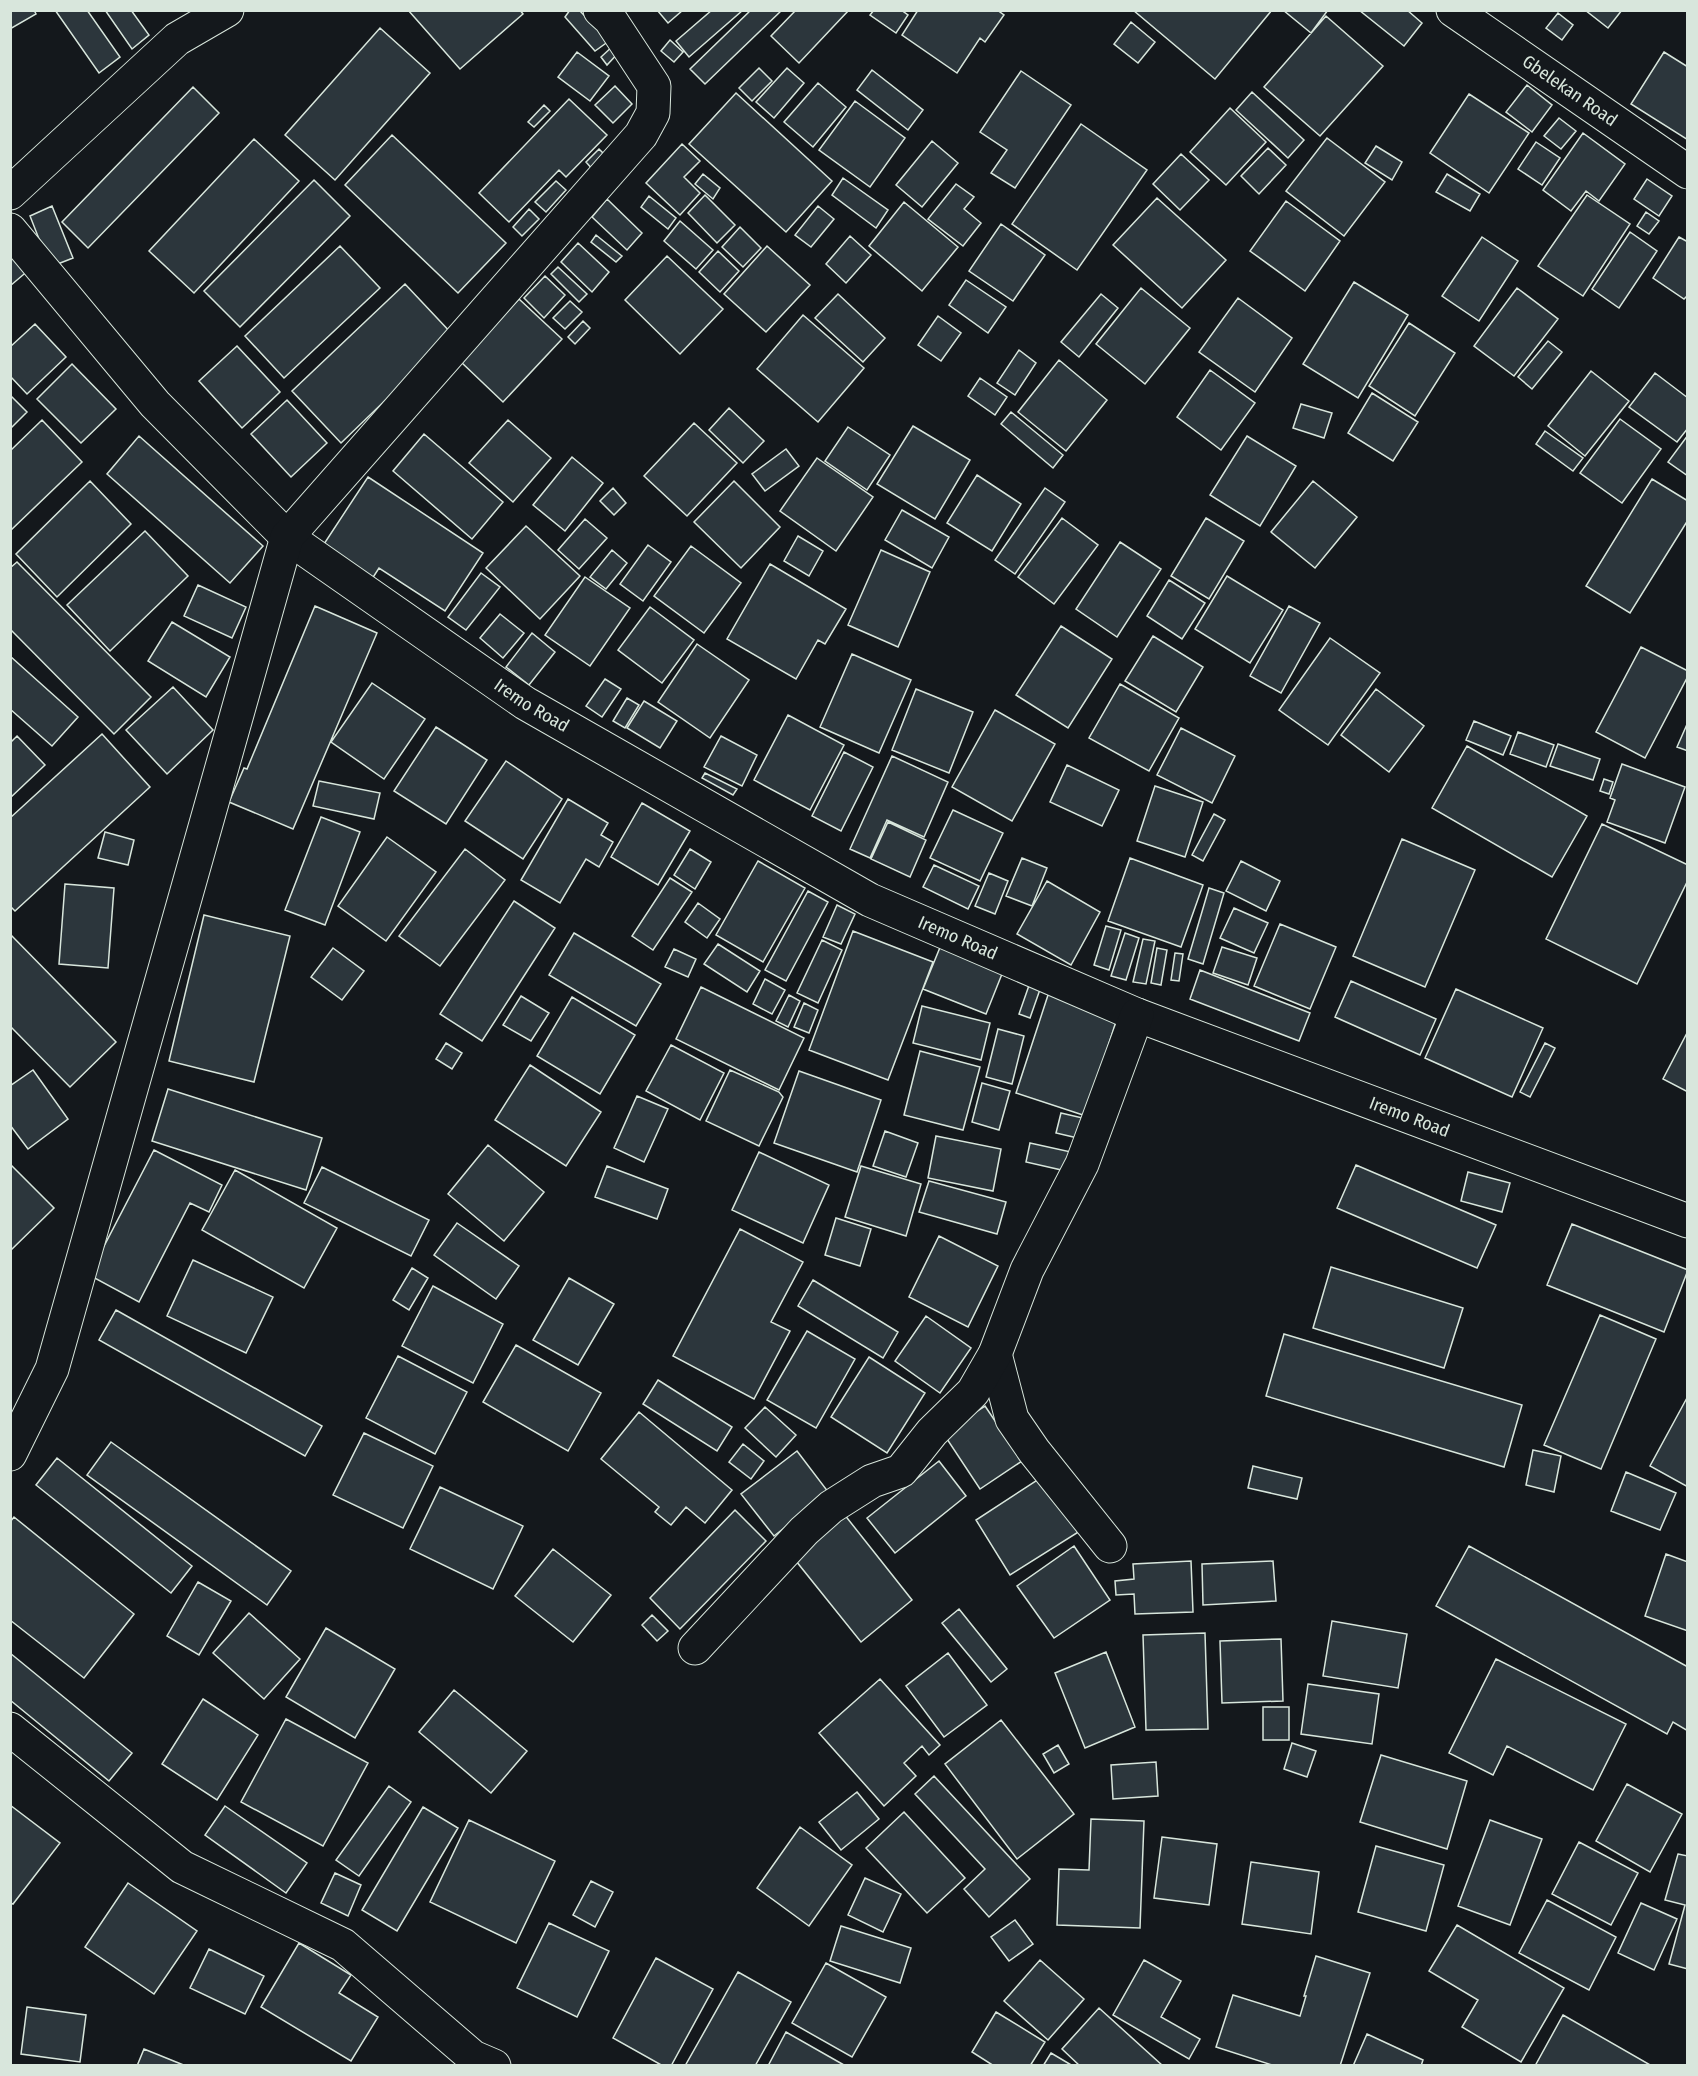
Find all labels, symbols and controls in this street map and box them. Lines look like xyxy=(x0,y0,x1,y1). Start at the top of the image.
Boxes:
street label: Gbelekan Road xyxy=(1518,50,1622,131)
street label: Iremo Road xyxy=(490,674,573,737)
street label: Iremo Road xyxy=(915,911,1001,965)
street label: Iremo Road xyxy=(1366,1092,1453,1142)

